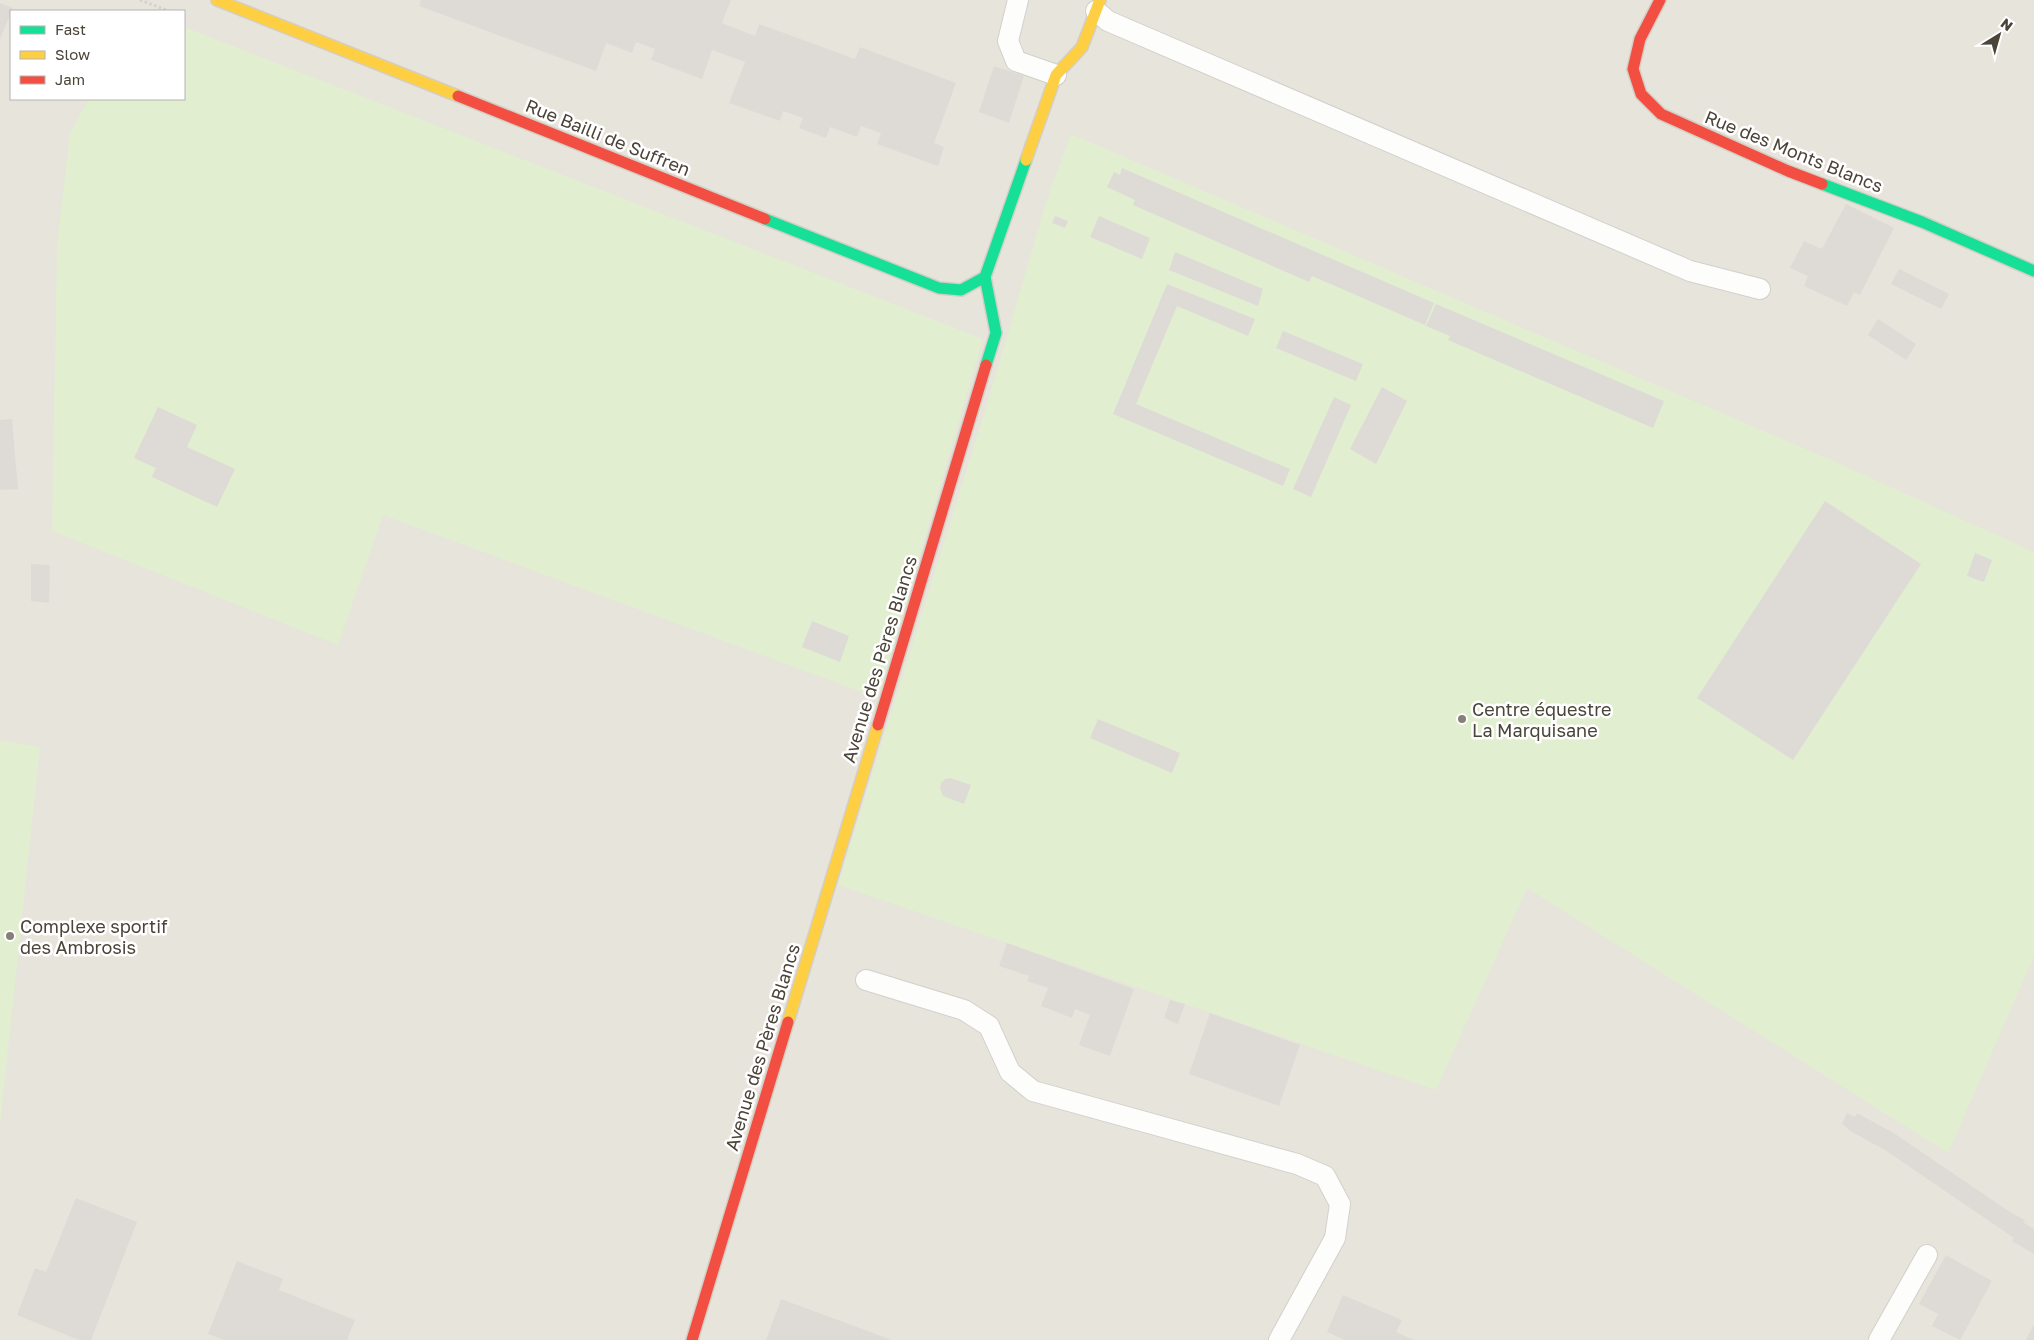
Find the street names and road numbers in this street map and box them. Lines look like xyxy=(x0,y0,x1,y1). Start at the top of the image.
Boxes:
street label: Rue Bailli de Suffren xyxy=(522,94,694,180)
street label: Rue des Monts Blancs xyxy=(1702,105,1886,197)
street label: Avenue des Pères Blancs xyxy=(837,553,921,765)
street label: Avenue des Pères Blancs xyxy=(720,941,804,1153)

